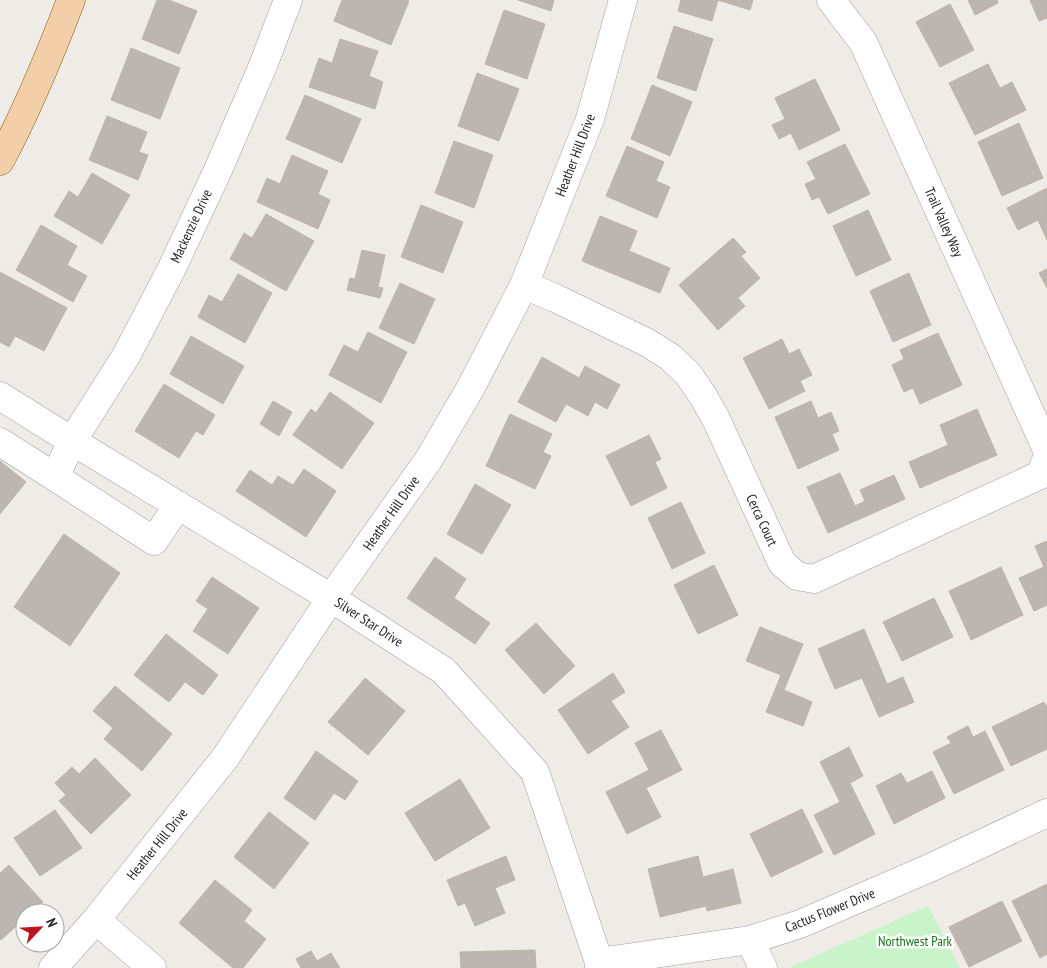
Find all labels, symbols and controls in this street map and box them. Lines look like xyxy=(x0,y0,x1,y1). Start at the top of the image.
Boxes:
street label: Heather Hill Drive xyxy=(551,111,599,199)
street label: Trail Valley Way xyxy=(921,184,968,260)
street label: Mackenzie Drive xyxy=(166,186,216,266)
street label: Heather Hill Drive xyxy=(359,472,423,554)
street label: Cerca Court xyxy=(742,491,782,549)
street label: Silver Star Drive xyxy=(331,593,407,651)
street label: Heather Hill Drive xyxy=(123,804,191,883)
street label: Cactus Flower Drive xyxy=(782,884,878,936)
north arrow xyxy=(15,903,65,953)
text: N xyxy=(42,915,62,930)
park label: Northwest Park xyxy=(878,932,953,950)

